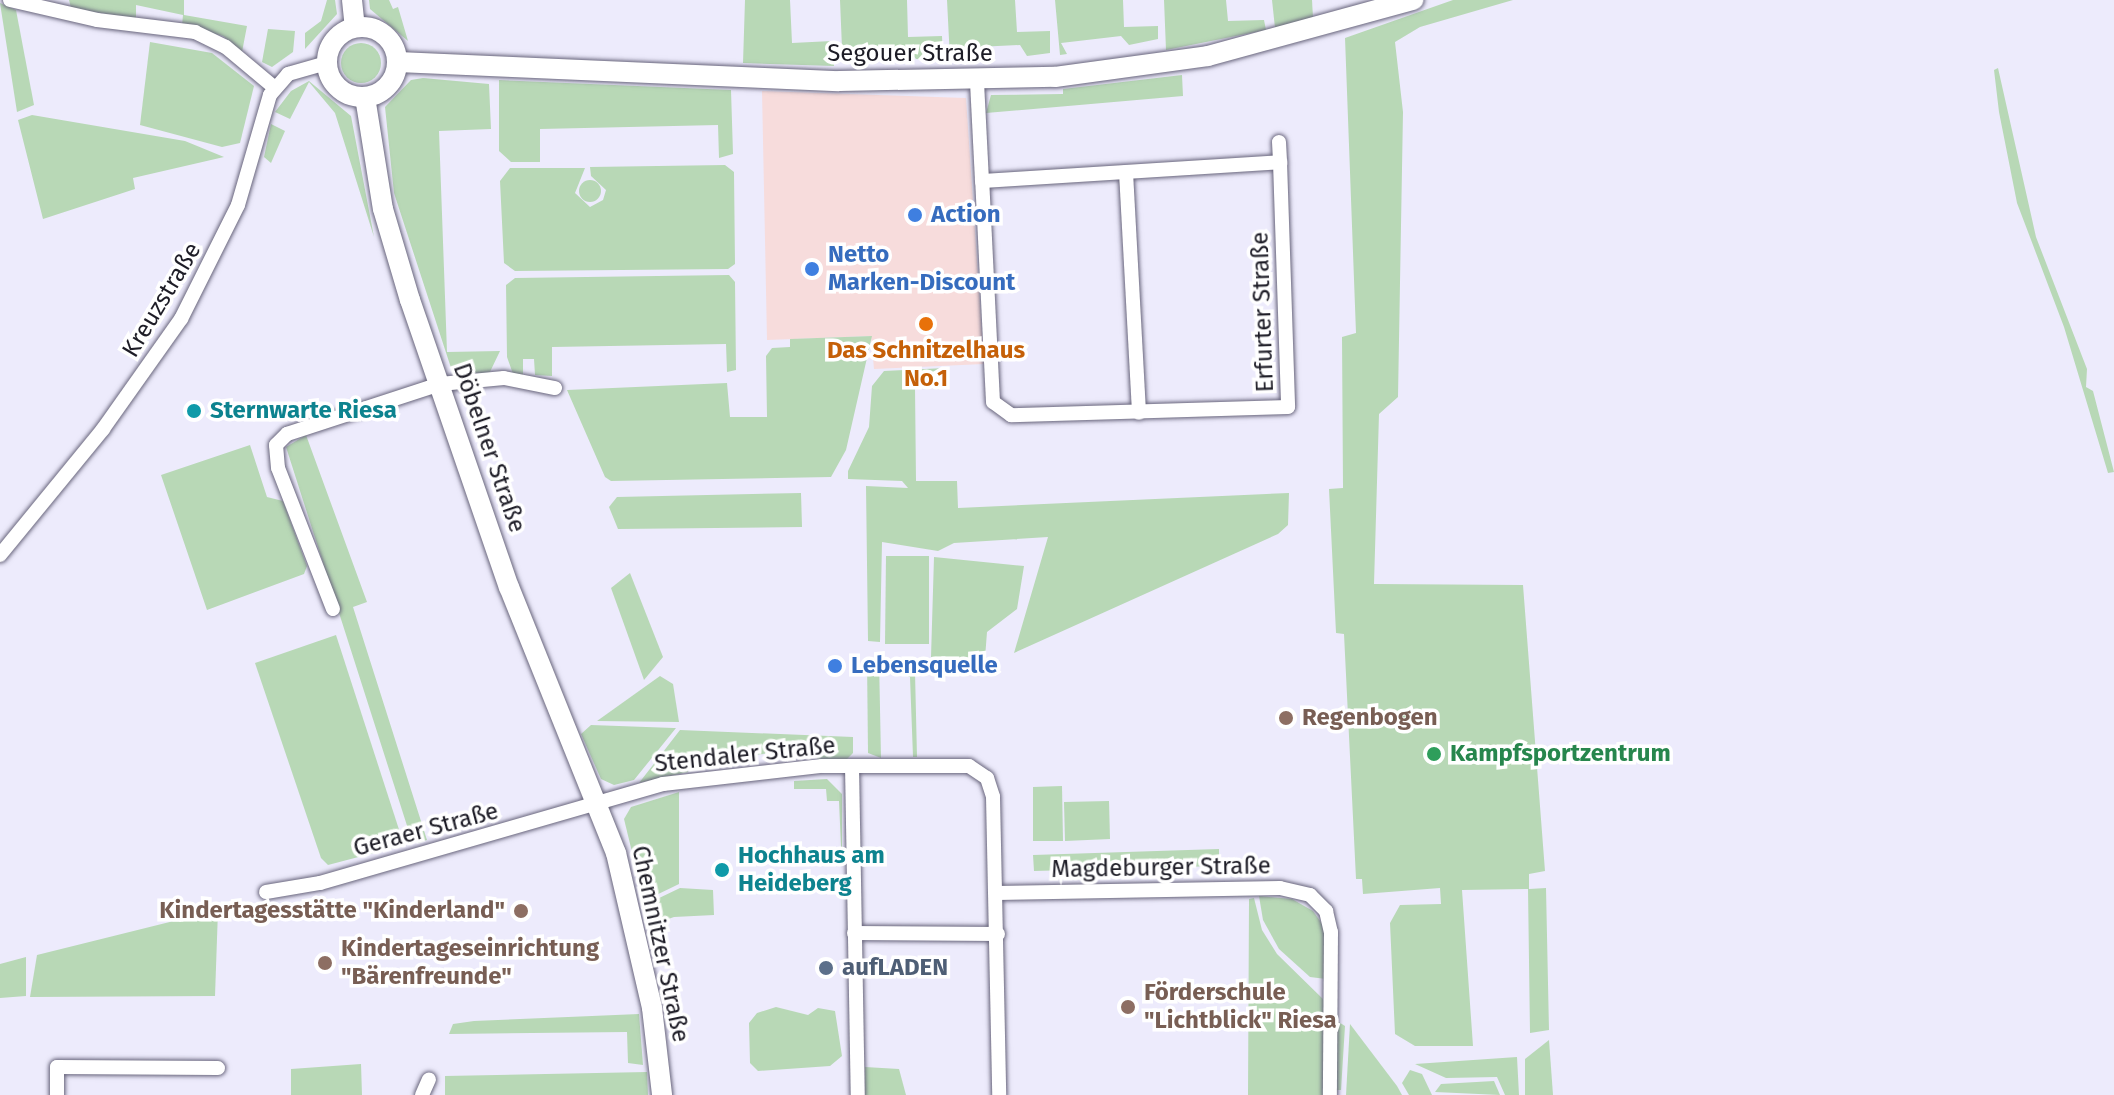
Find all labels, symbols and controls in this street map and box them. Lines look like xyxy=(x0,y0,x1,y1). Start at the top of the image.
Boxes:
street label: Segouer Straße xyxy=(827,40,993,68)
place label: Action xyxy=(931,201,1001,229)
marker: Action xyxy=(906,206,924,224)
street label: Erfurter Straße xyxy=(1246,231,1280,393)
street label: Kreuzstraße xyxy=(117,237,207,363)
place label: Netto Marken-Discount xyxy=(828,241,1015,297)
marker: Netto Marken-Discount xyxy=(803,260,821,278)
marker: Das Schnitzelhaus No.1 xyxy=(917,315,935,333)
place label: Das Schnitzelhaus No.1 xyxy=(827,337,1025,393)
street label: Döbelner Straße xyxy=(447,360,531,536)
place label: Sternwarte Riesa xyxy=(210,397,397,425)
marker: Sternwarte Riesa xyxy=(185,402,203,420)
place label: Lebensquelle xyxy=(851,652,998,680)
marker: Lebensquelle xyxy=(826,657,844,675)
place label: Regenbogen xyxy=(1302,704,1438,732)
marker: Regenbogen xyxy=(1277,709,1295,727)
street label: Stendaler Straße xyxy=(653,731,837,779)
place label: Kampfsportzentrum xyxy=(1450,740,1671,768)
marker: Kampfsportzentrum xyxy=(1425,745,1443,763)
street label: Geraer Straße xyxy=(350,797,502,863)
place label: Hochhaus am Heideberg xyxy=(738,842,885,898)
street label: Chemnitzer Straße xyxy=(625,843,695,1045)
street label: Magdeburger Straße xyxy=(1051,852,1271,884)
marker: Hochhaus am Heideberg xyxy=(713,861,731,879)
place label: Kindertagesstätte "Kinderland" xyxy=(159,897,505,925)
marker: Kindertagesstätte "Kinderland" xyxy=(512,902,530,920)
place label: Kindertageseinrichtung "Bärenfreunde" xyxy=(341,935,599,991)
marker: Kindertageseinrichtung "Bärenfreunde" xyxy=(316,954,334,972)
place label: aufLADEN xyxy=(842,954,948,982)
marker: aufLADEN xyxy=(817,959,835,977)
place label: Förderschule "Lichtblick" Riesa xyxy=(1144,979,1337,1035)
marker: Förderschule "Lichtblick" Riesa xyxy=(1119,998,1137,1016)

